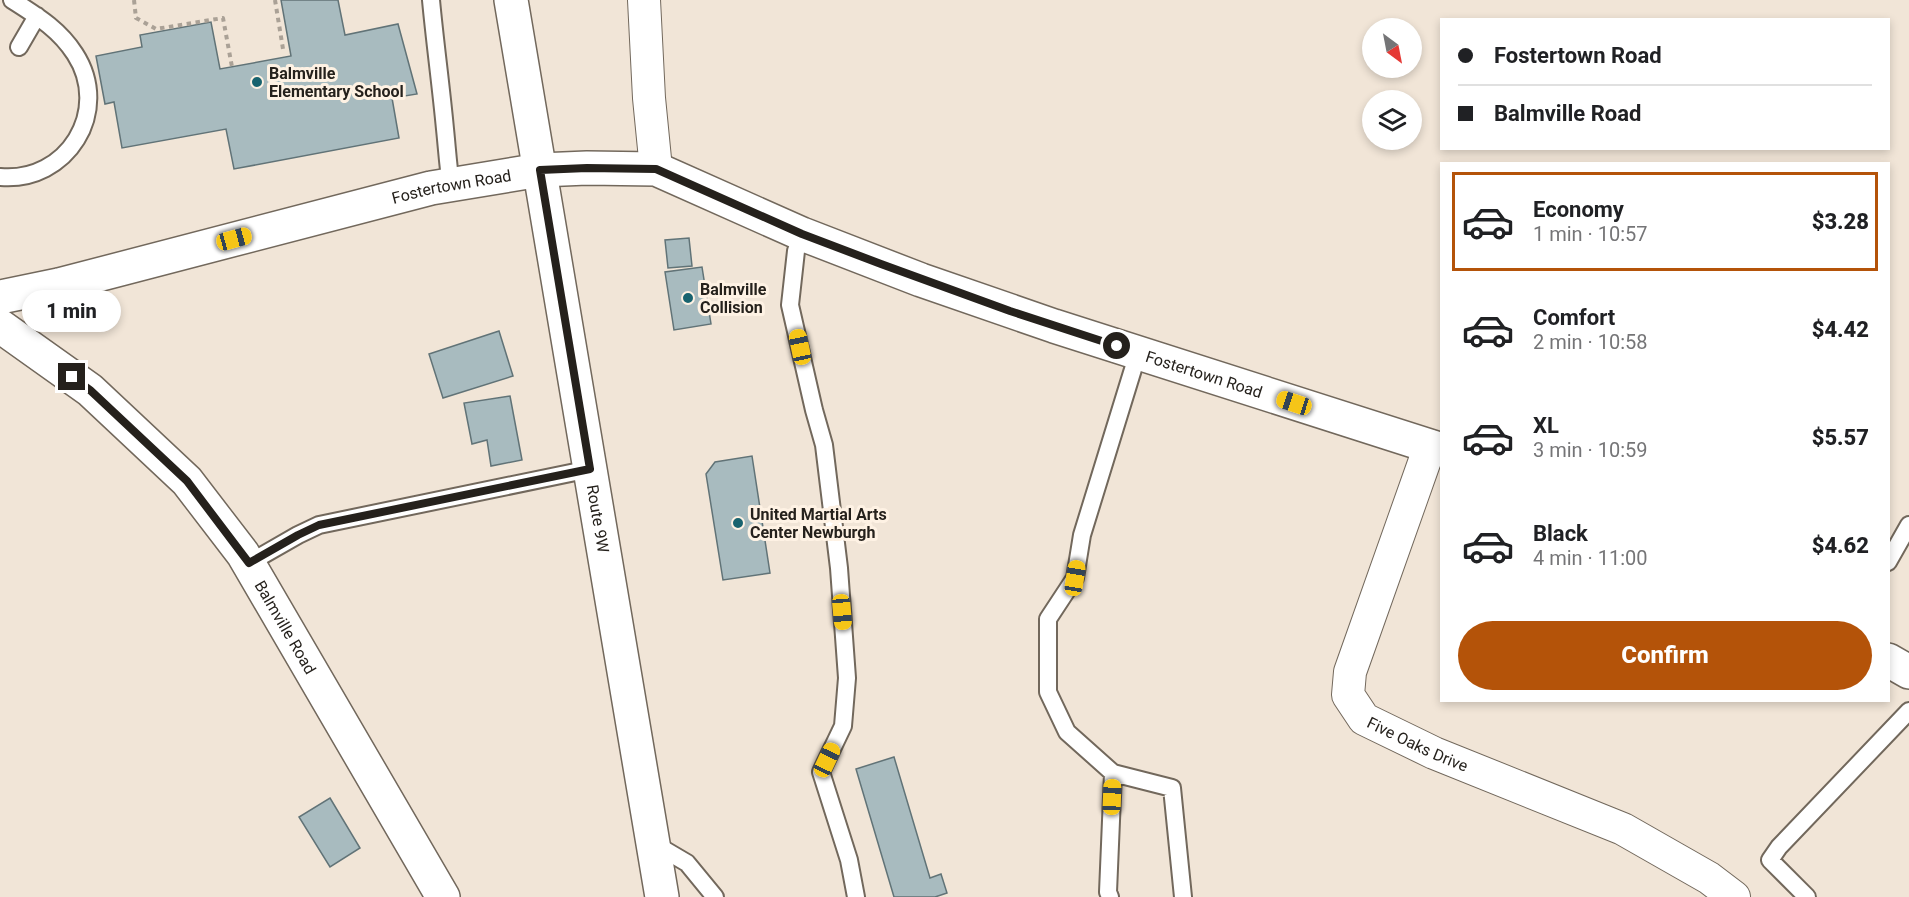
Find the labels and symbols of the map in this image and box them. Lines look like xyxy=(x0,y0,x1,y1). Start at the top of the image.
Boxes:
north arrow xyxy=(1362,18,1422,78)
place label: Balmville Elementary School xyxy=(269,64,404,101)
marker: Balmville Elementary School xyxy=(250,75,264,89)
street label: Fostertown Road xyxy=(390,166,513,208)
car xyxy=(214,226,254,252)
place label: Balmville Collision xyxy=(700,280,767,317)
callout: 1 min xyxy=(22,290,122,332)
marker: Balmville Collision xyxy=(681,291,695,305)
car xyxy=(787,328,813,366)
route start xyxy=(1103,332,1130,359)
street label: Fostertown Road xyxy=(1143,347,1265,402)
route end xyxy=(58,363,85,390)
car xyxy=(1274,389,1314,417)
street label: Route 9W xyxy=(583,483,613,554)
place label: United Martial Arts Center Newburgh xyxy=(750,505,887,542)
marker: United Martial Arts Center Newburgh xyxy=(731,516,745,530)
car xyxy=(1063,559,1087,597)
street label: Balmville Road xyxy=(250,577,320,678)
car xyxy=(831,593,853,631)
street label: Five Oaks Drive xyxy=(1364,713,1471,776)
car xyxy=(811,740,843,780)
car xyxy=(1102,779,1122,815)

